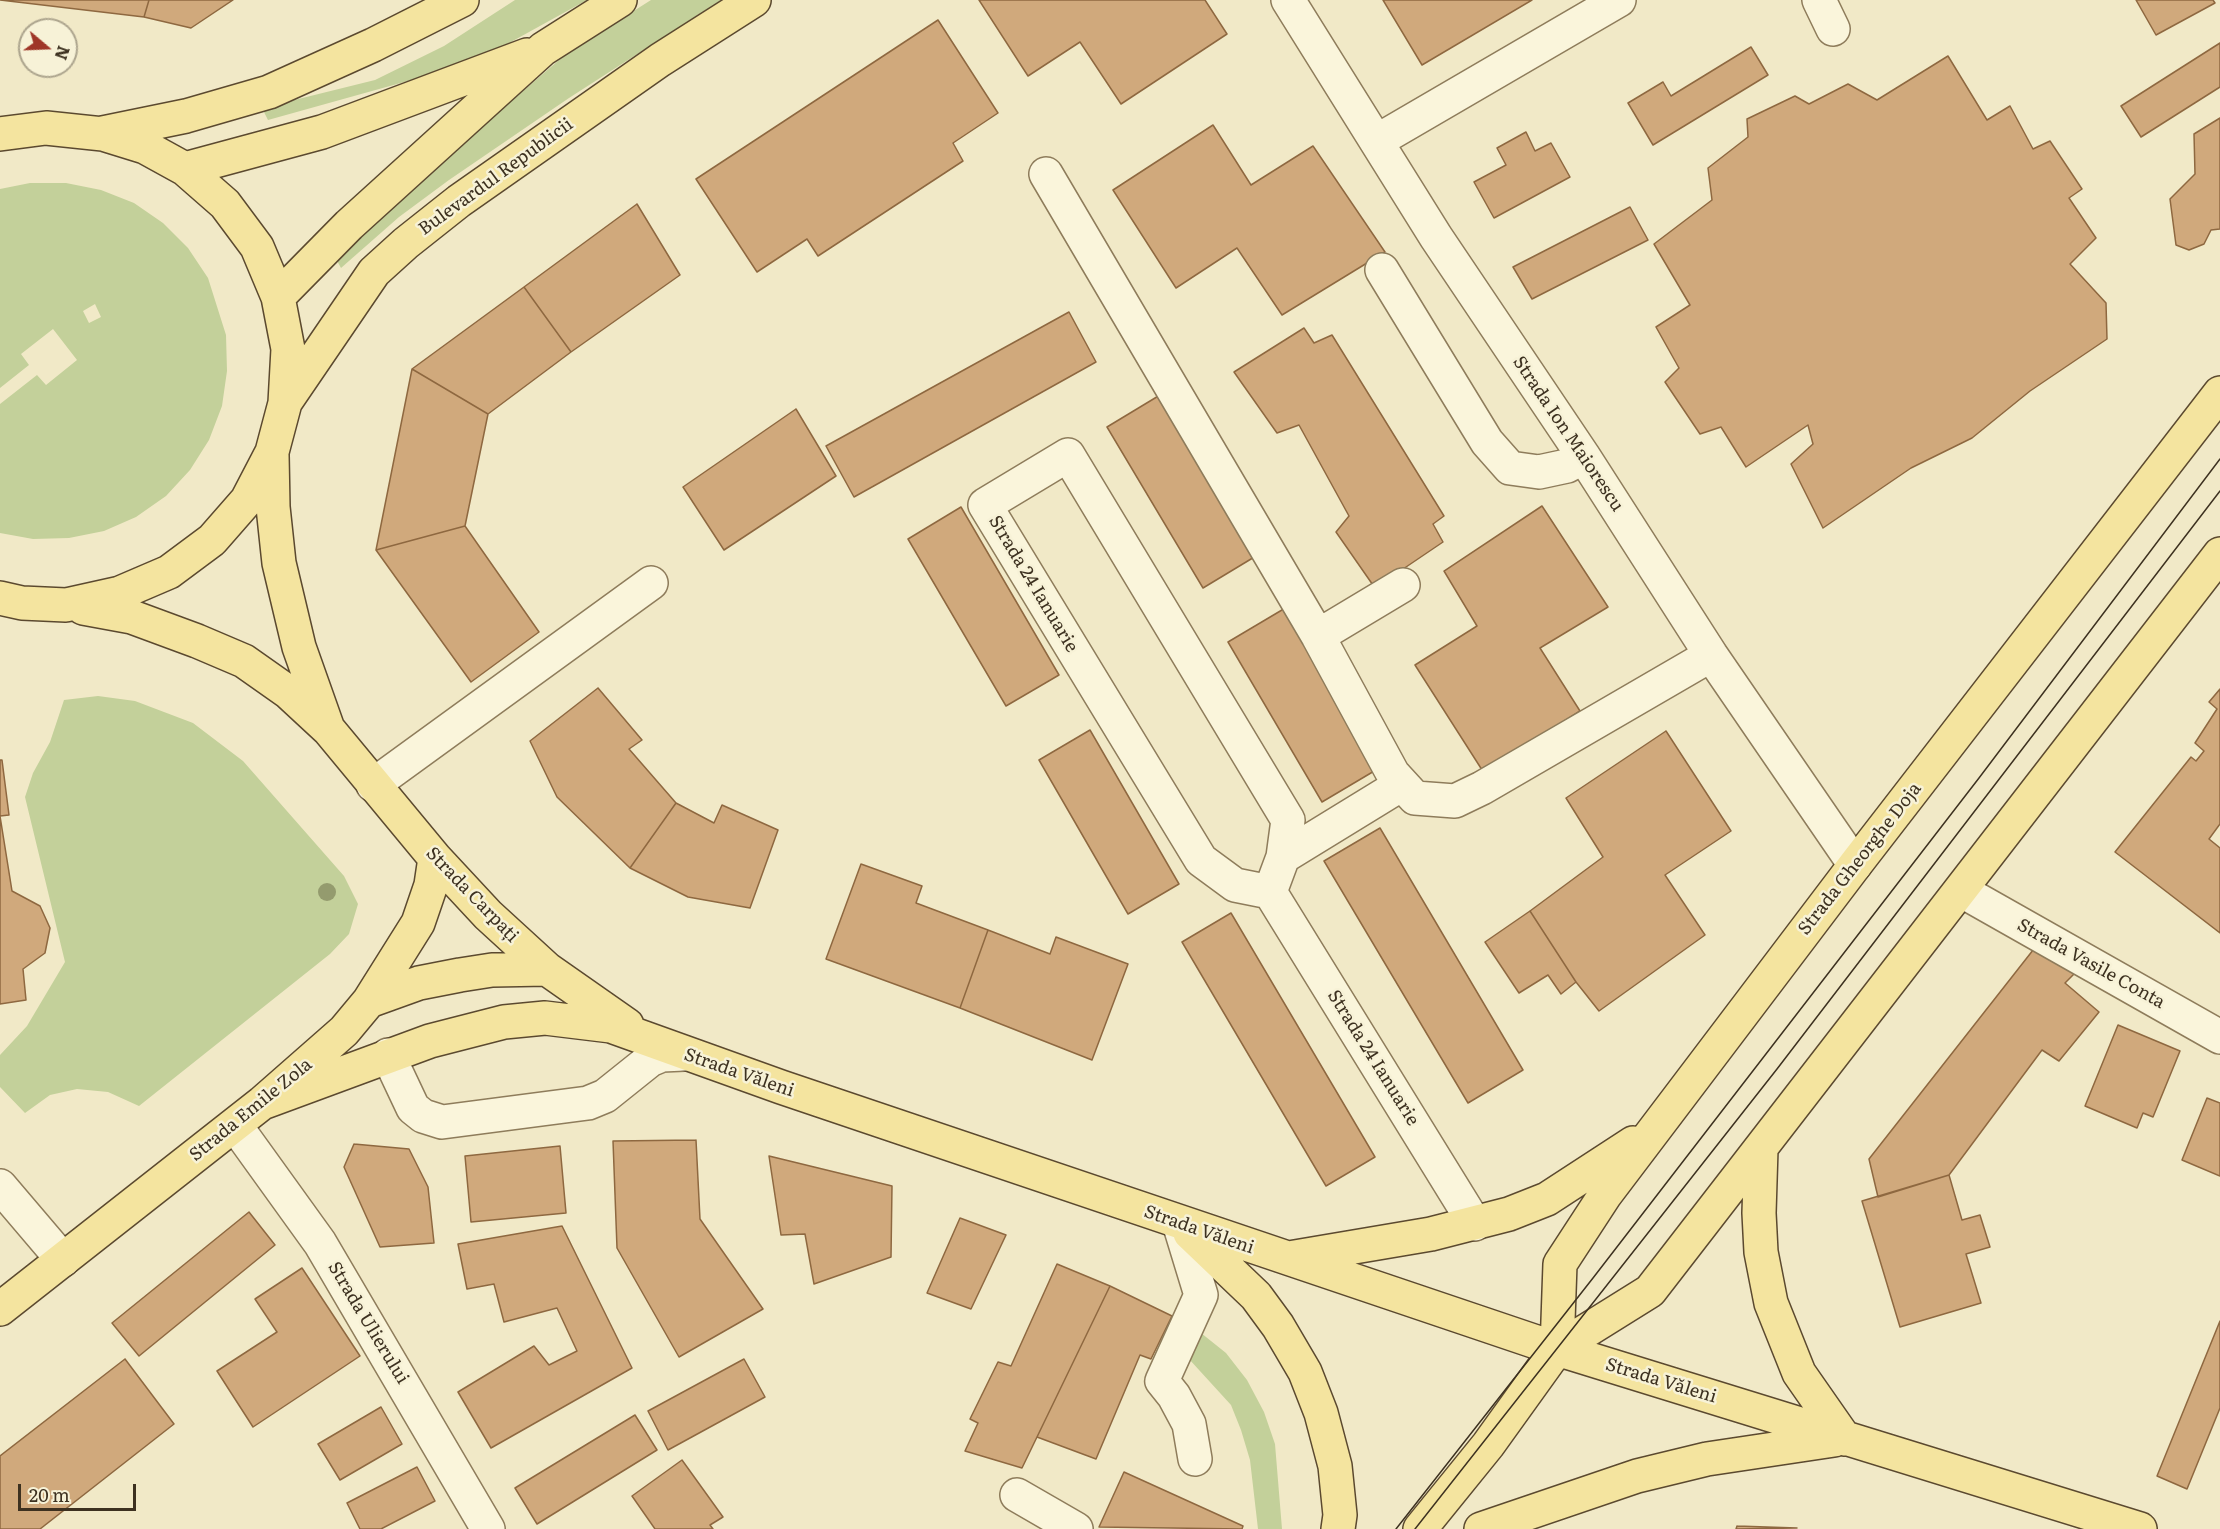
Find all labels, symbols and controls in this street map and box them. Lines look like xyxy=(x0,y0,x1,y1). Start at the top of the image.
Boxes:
north arrow xyxy=(18,18,78,78)
text: N xyxy=(50,43,77,63)
street label: Bulevardul Republicii xyxy=(415,114,577,240)
street label: Strada Ion Maiorescu xyxy=(1508,352,1628,516)
street label: Strada 24 Ianuarie xyxy=(984,512,1082,656)
street label: Strada Gheorghe Doja xyxy=(1794,779,1926,939)
street label: Strada Carpați xyxy=(421,843,523,947)
street label: Strada Vasile Conta xyxy=(2013,914,2169,1014)
street label: Strada 24 Ianuarie xyxy=(1323,986,1423,1130)
street label: Strada Văleni xyxy=(681,1044,797,1102)
street label: Strada Emile Zola xyxy=(185,1054,317,1166)
street label: Strada Văleni xyxy=(1141,1201,1257,1259)
street label: Strada Ulierului xyxy=(323,1258,413,1388)
street label: Strada Văleni xyxy=(1603,1354,1719,1408)
scale bar xyxy=(21,1472,140,1510)
text: 20 m xyxy=(29,1481,70,1508)

